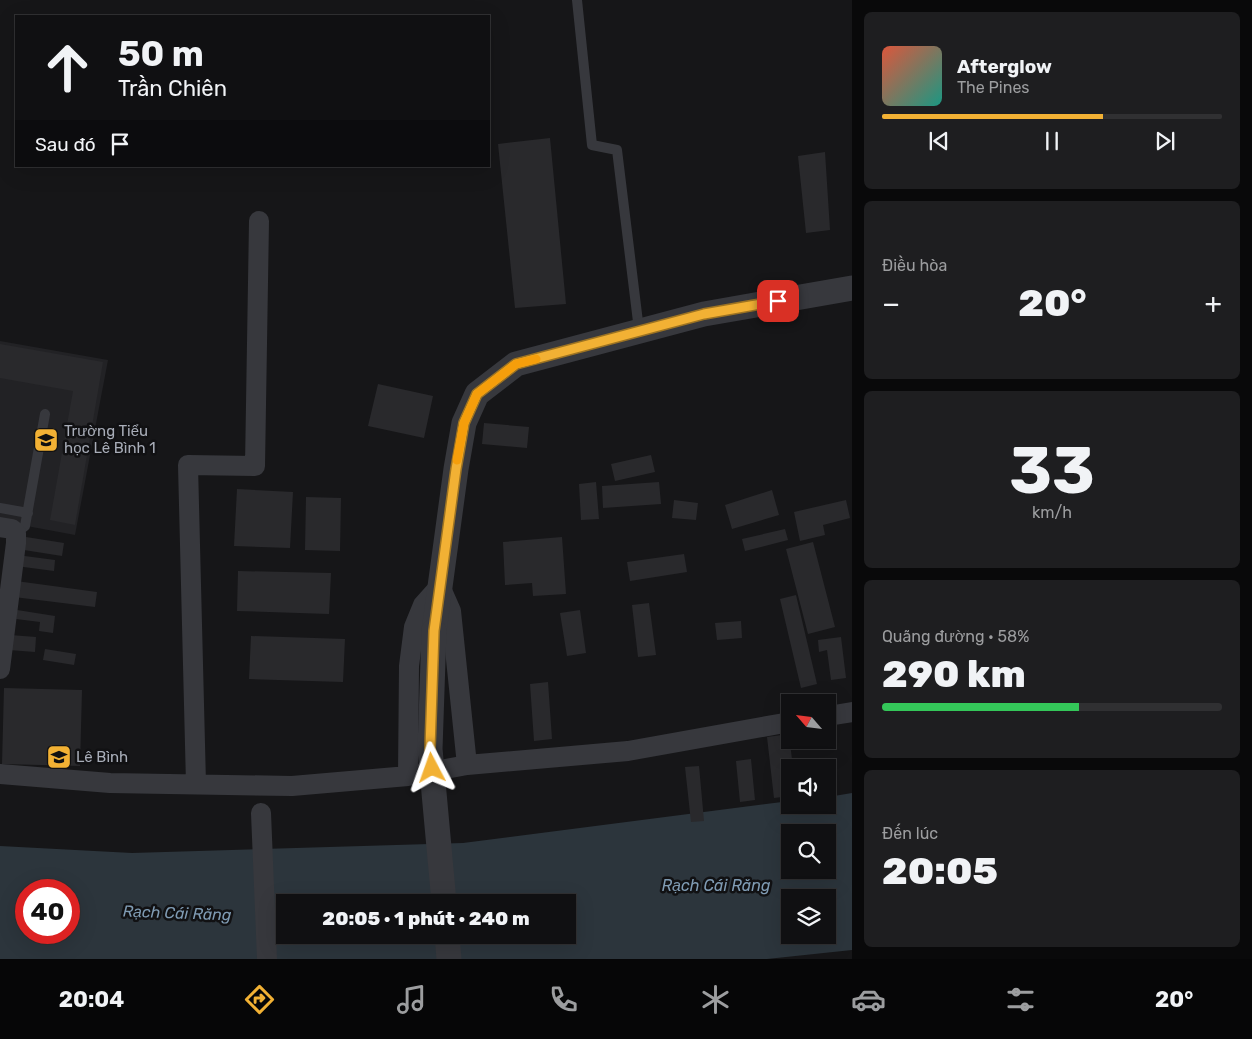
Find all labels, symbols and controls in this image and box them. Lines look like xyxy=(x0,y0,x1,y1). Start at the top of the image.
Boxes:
text: 50 m xyxy=(118,33,204,75)
icon: ahead xyxy=(35,35,100,100)
text: Afterglow xyxy=(957,55,1052,78)
text: Trần Chiên xyxy=(118,75,227,102)
text: The Pines xyxy=(957,78,1030,97)
icon: previous xyxy=(925,127,953,155)
icon: pause xyxy=(1038,127,1066,155)
icon: next xyxy=(1151,127,1179,155)
icon: arrive xyxy=(106,130,134,158)
text: Sau đó xyxy=(35,133,96,156)
text: Điều hòa xyxy=(882,256,947,275)
pin xyxy=(757,280,799,322)
text: 20° xyxy=(1018,280,1087,326)
icon: arrive xyxy=(764,287,792,315)
text: − xyxy=(882,287,900,320)
text: + xyxy=(1205,287,1222,320)
place label: Trường Tiểu học Lê Bình 1 xyxy=(64,422,156,457)
school or university icon: Trường Tiểu học Lê Bình 1 xyxy=(33,427,59,453)
text: 33 xyxy=(1009,432,1095,509)
text: km/h xyxy=(1032,503,1072,522)
text: Quãng đường · 58% xyxy=(882,627,1029,646)
text: 290 km xyxy=(882,651,1026,697)
north arrow xyxy=(781,694,836,749)
map controls xyxy=(781,694,836,944)
position arrow xyxy=(405,741,457,793)
school or university icon: Lê Bình xyxy=(46,744,72,770)
place label: Lê Bình xyxy=(76,748,128,766)
button: sound xyxy=(781,759,836,814)
button: search xyxy=(781,824,836,879)
text: Đến lúc xyxy=(882,824,938,843)
text: 20:05 xyxy=(882,848,998,894)
water label: Rạch Cái Răng xyxy=(662,876,771,895)
speed limit sign: 40 xyxy=(15,879,80,944)
button: layers xyxy=(781,889,836,944)
water label: Rạch Cái Răng xyxy=(122,902,232,924)
text: 20:05 · 1 phút · 240 m xyxy=(322,907,530,930)
icon: directions xyxy=(242,982,277,1017)
icon: music xyxy=(394,982,429,1017)
icon: phone xyxy=(546,982,581,1017)
icon: climate xyxy=(698,982,733,1017)
icon: car xyxy=(851,982,886,1017)
icon: filters xyxy=(1003,982,1038,1017)
text: 20:04 xyxy=(59,986,124,1013)
text: 20° xyxy=(1155,986,1193,1013)

